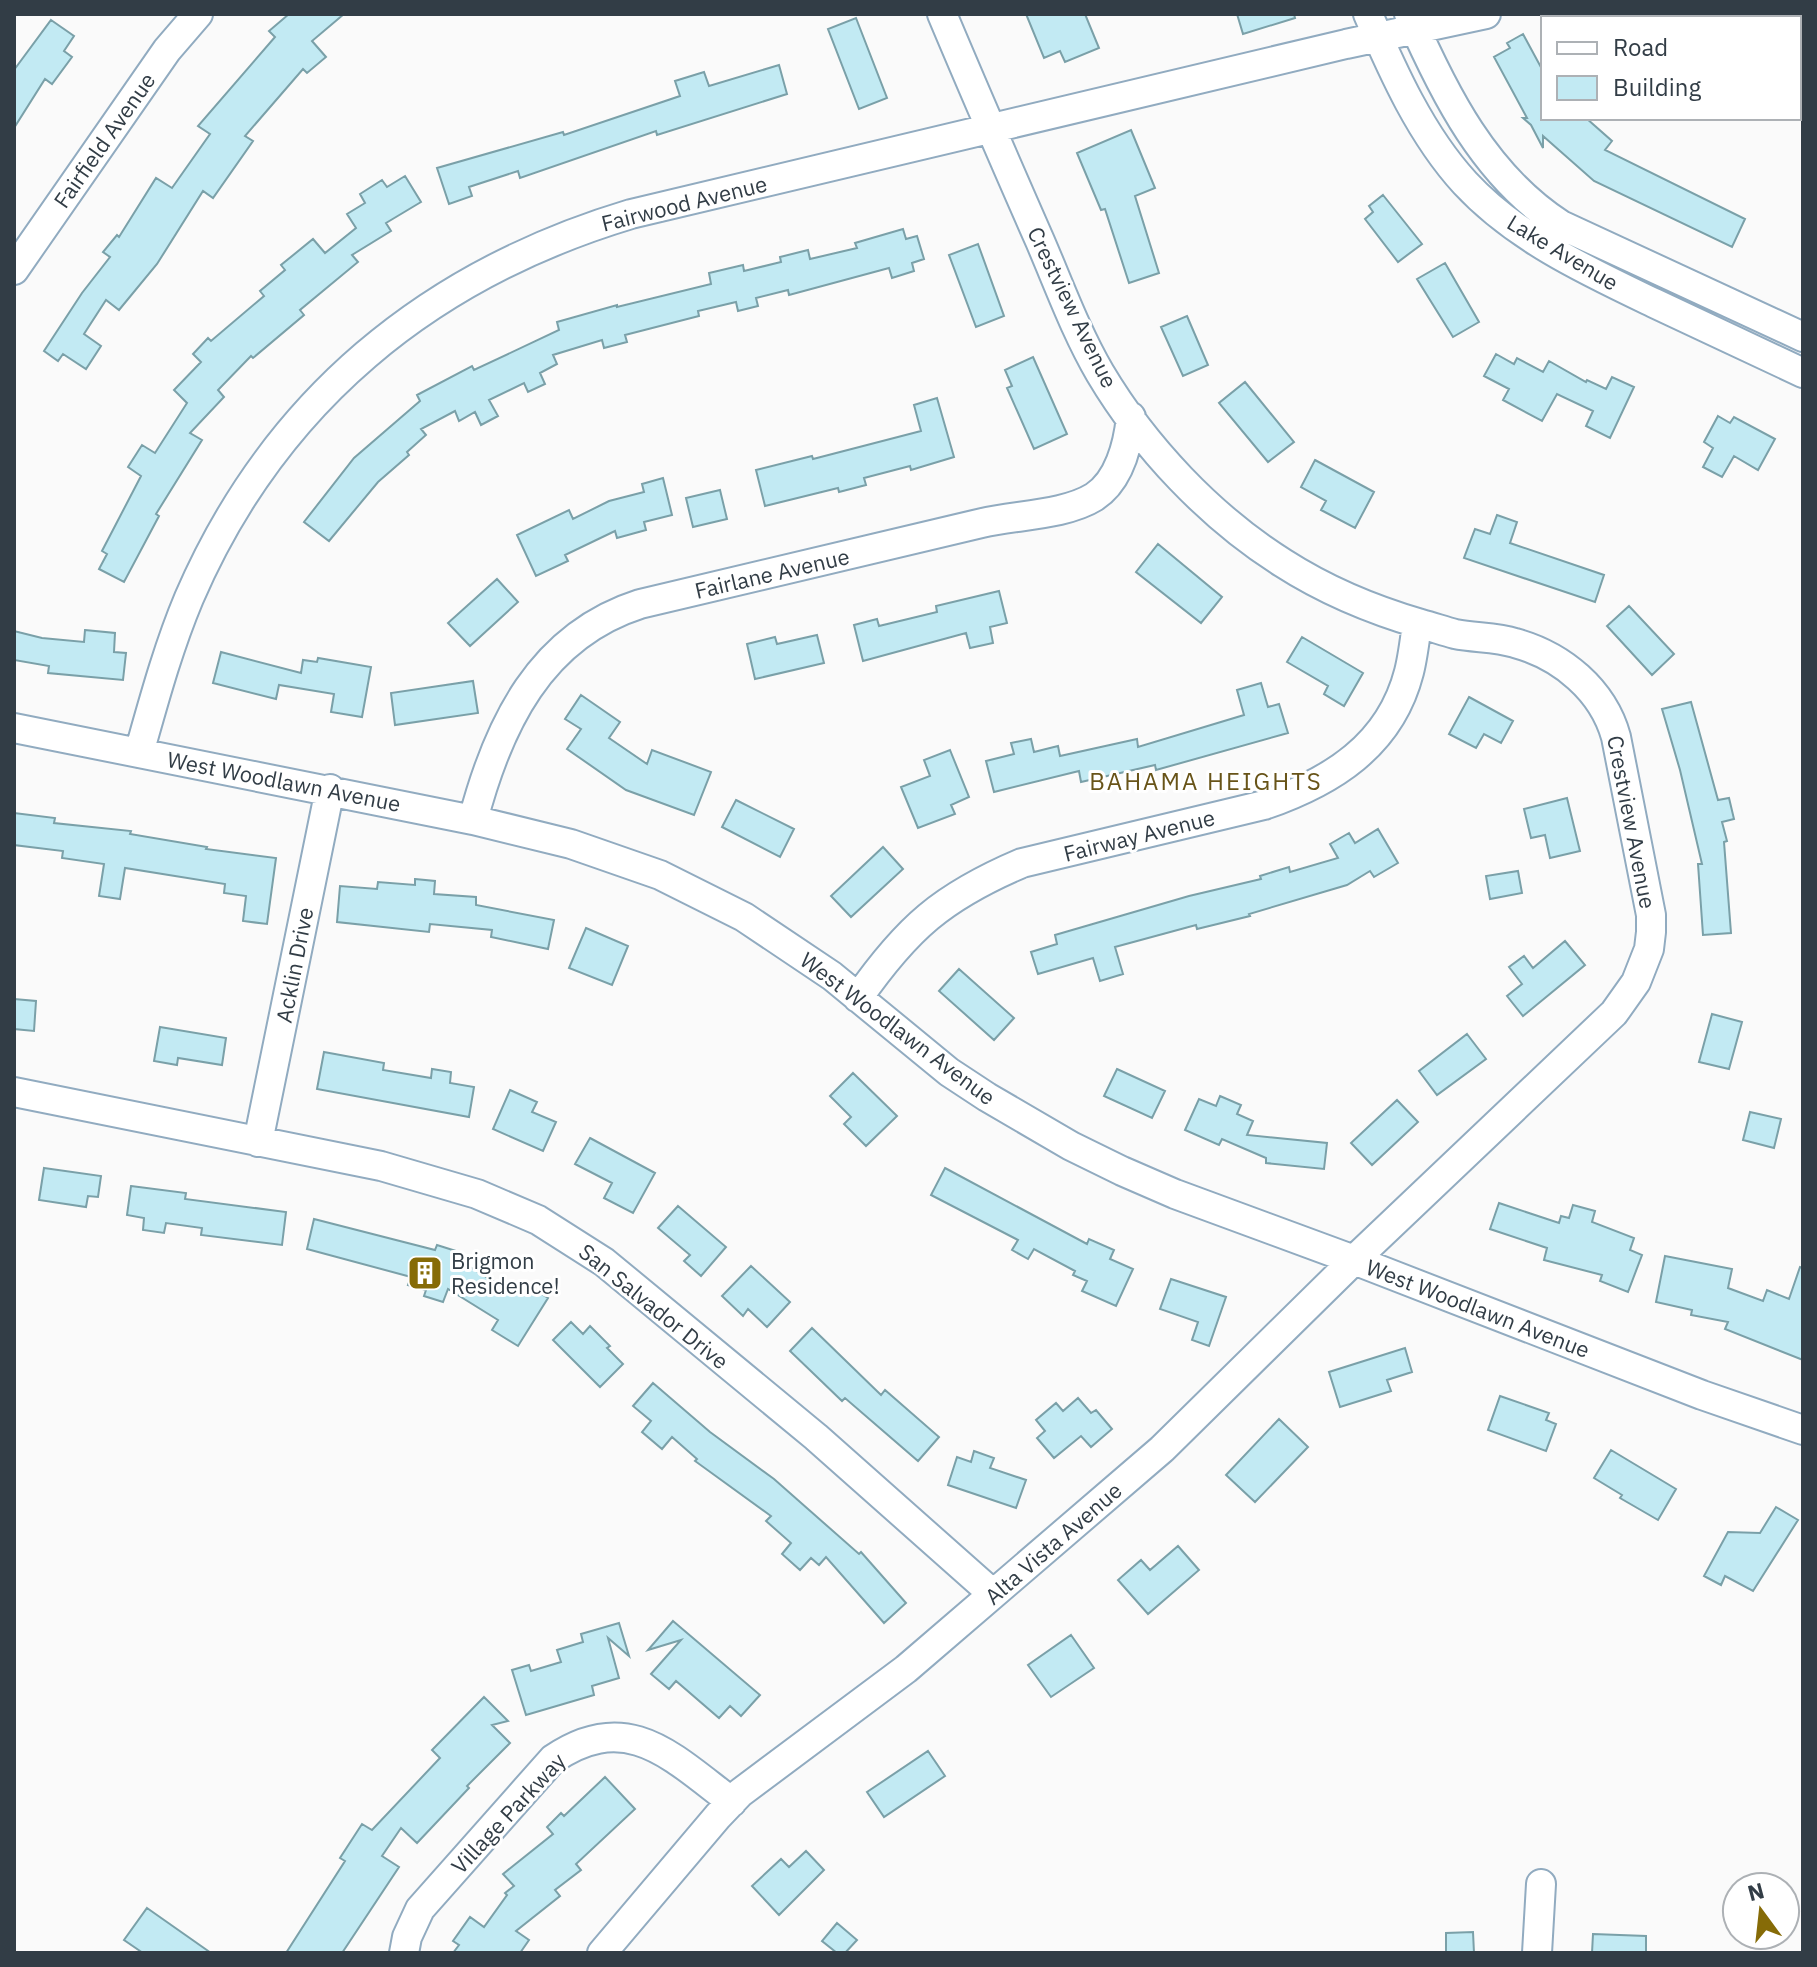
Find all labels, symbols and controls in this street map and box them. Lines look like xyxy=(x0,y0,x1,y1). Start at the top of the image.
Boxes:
legend xyxy=(1541,16,1801,120)
text: Road xyxy=(1613,31,1668,63)
street label: Fairfield Avenue xyxy=(47,67,161,213)
text: Building xyxy=(1613,71,1701,103)
street label: Fairwood Avenue xyxy=(598,168,770,238)
street label: Lake Avenue xyxy=(1502,207,1624,297)
street label: Crestview Avenue xyxy=(1021,222,1125,392)
street label: Fairlane Avenue xyxy=(692,541,852,605)
street label: Crestview Avenue xyxy=(1601,733,1663,911)
street label: West Woodlawn Avenue xyxy=(165,744,403,818)
district label: BAHAMA HEIGHTS xyxy=(1089,765,1323,797)
street label: Fairway Avenue xyxy=(1060,802,1218,868)
street label: Acklin Drive xyxy=(269,905,319,1025)
street label: West Woodlawn Avenue xyxy=(795,945,1001,1111)
street label: San Salvador Drive xyxy=(573,1237,735,1375)
place label: Brigmon Residence! xyxy=(451,1246,560,1300)
street label: West Woodlawn Avenue xyxy=(1362,1252,1594,1364)
building icon: Brigmon Residence! xyxy=(406,1254,444,1292)
street label: Alta Vista Avenue xyxy=(978,1476,1128,1610)
street label: Village Parkway xyxy=(445,1746,572,1880)
north arrow xyxy=(1721,1871,1801,1951)
text: N xyxy=(1744,1875,1767,1907)

